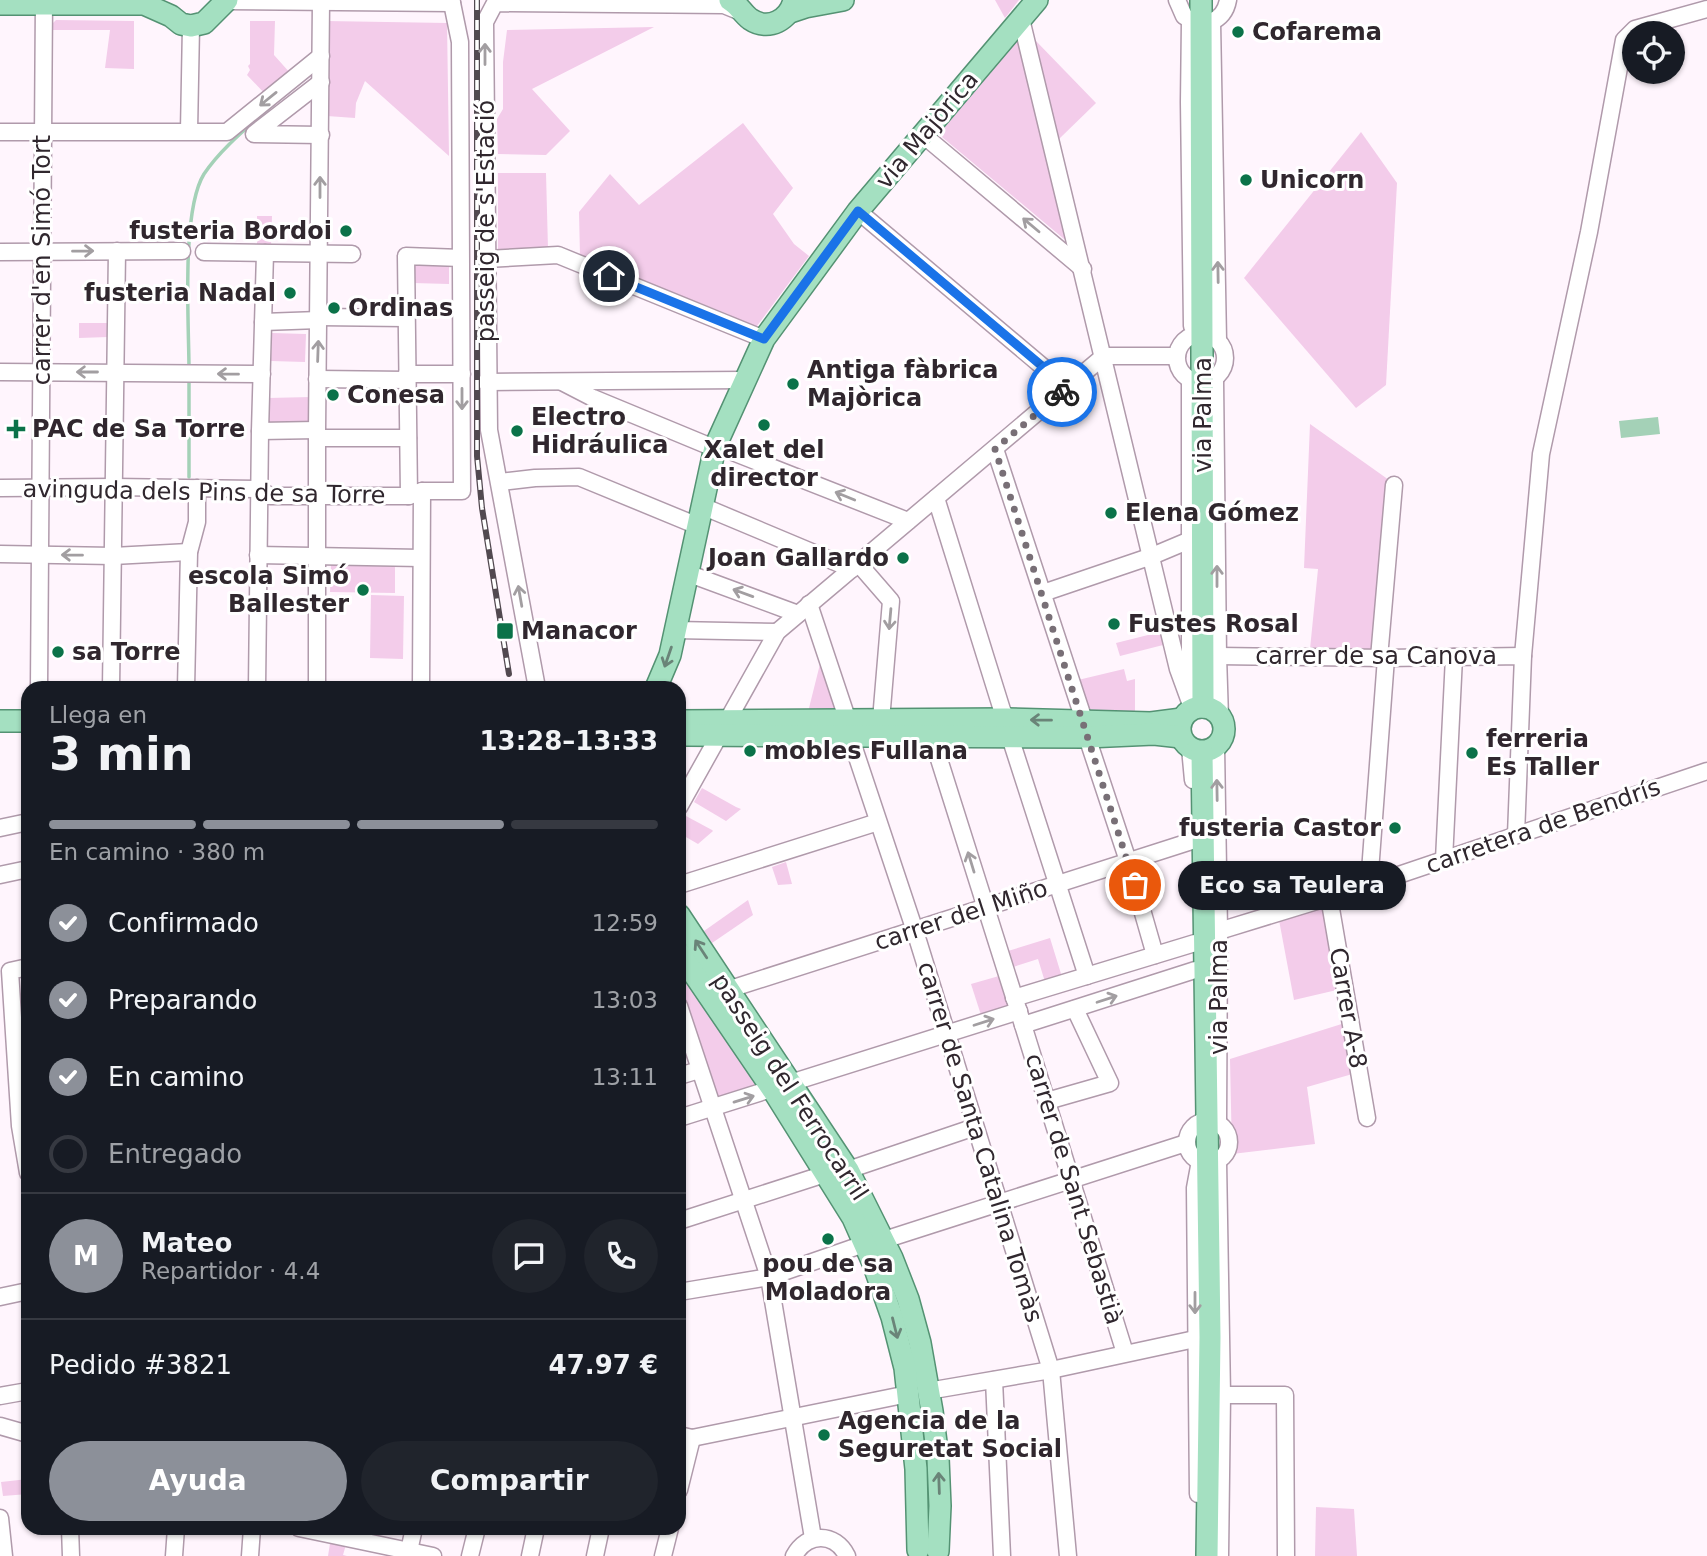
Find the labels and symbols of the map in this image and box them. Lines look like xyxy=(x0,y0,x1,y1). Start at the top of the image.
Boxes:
place label: Cofarema xyxy=(1252,18,1382,46)
marker: Cofarema xyxy=(1230,24,1246,40)
one-way arrow xyxy=(479,42,492,65)
street label: via Majòrica xyxy=(870,66,984,194)
one-way arrow xyxy=(260,91,278,107)
street label: passeig de s'Estació xyxy=(472,100,500,342)
street label: carrer d'en Simó Tort xyxy=(28,135,56,385)
place label: Unicorn xyxy=(1260,166,1364,194)
marker: Unicorn xyxy=(1238,172,1254,188)
one-way arrow xyxy=(313,175,327,198)
place label: fusteria Bordoi xyxy=(129,217,332,245)
one-way arrow xyxy=(1022,217,1040,232)
marker: fusteria Bordoi xyxy=(338,223,354,239)
one-way arrow xyxy=(71,245,94,258)
pin xyxy=(579,246,639,306)
one-way arrow xyxy=(1211,261,1225,284)
place label: fusteria Nadal xyxy=(84,279,276,307)
marker: fusteria Nadal xyxy=(282,285,298,301)
place label: Ordinas xyxy=(348,294,453,322)
marker: Ordinas xyxy=(326,300,342,316)
one-way arrow xyxy=(312,340,325,363)
place label: Antiga fàbrica Majòrica xyxy=(807,356,998,412)
courier xyxy=(1027,357,1097,427)
street label: via Palma xyxy=(1189,357,1217,473)
one-way arrow xyxy=(75,365,98,379)
one-way arrow xyxy=(216,367,239,380)
marker: Antiga fàbrica Majòrica xyxy=(785,376,801,392)
place label: Conesa xyxy=(347,381,445,409)
marker: Conesa xyxy=(325,387,341,403)
one-way arrow xyxy=(455,388,469,411)
place label: Electro Hidráulica xyxy=(531,403,668,459)
place label: PAC de Sa Torre xyxy=(32,415,245,443)
marker: Xalet del director xyxy=(756,417,772,433)
marker: PAC de Sa Torre xyxy=(6,419,26,439)
marker: Electro Hidráulica xyxy=(509,423,525,439)
place label: Xalet del director xyxy=(704,436,824,492)
street label: avinguda dels Pins de sa Torre xyxy=(22,475,386,509)
one-way arrow xyxy=(834,489,856,502)
place label: Elena Gómez xyxy=(1125,499,1299,527)
marker: Elena Gómez xyxy=(1103,505,1119,521)
place label: Joan Gallardo xyxy=(706,544,889,572)
one-way arrow xyxy=(60,548,83,561)
marker: Joan Gallardo xyxy=(895,550,911,566)
place label: escola Simó Ballester xyxy=(188,562,349,618)
one-way arrow xyxy=(1210,564,1224,587)
marker: escola Simó Ballester xyxy=(355,582,371,598)
one-way arrow xyxy=(513,586,526,608)
one-way arrow xyxy=(732,586,754,599)
one-way arrow xyxy=(883,607,896,630)
place label: Fustes Rosal xyxy=(1128,610,1299,638)
marker: Fustes Rosal xyxy=(1106,616,1122,632)
place label: Manacor xyxy=(521,617,637,645)
marker: Manacor xyxy=(495,621,515,641)
place label: sa Torre xyxy=(72,638,180,666)
street label: carrer de sa Canova xyxy=(1255,642,1497,670)
marker: sa Torre xyxy=(50,644,66,660)
one-way arrow xyxy=(661,645,673,667)
one-way arrow xyxy=(1029,713,1052,726)
place label: ferreria Es Taller xyxy=(1486,725,1599,781)
place label: mobles Fullana xyxy=(764,737,968,765)
marker: mobles Fullana xyxy=(742,743,758,759)
marker: ferreria Es Taller xyxy=(1464,745,1480,761)
street label: carretera de Bendrís xyxy=(1422,773,1664,879)
one-way arrow xyxy=(1210,778,1224,801)
place label: fusteria Castor xyxy=(1179,814,1381,842)
marker: fusteria Castor xyxy=(1387,820,1403,836)
one-way arrow xyxy=(964,852,977,874)
pin xyxy=(1105,855,1165,915)
callout: Eco sa Teulera xyxy=(1177,860,1404,910)
street label: carrer del Miño xyxy=(871,874,1051,956)
one-way arrow xyxy=(693,939,707,959)
street label: via Palma xyxy=(1205,939,1233,1055)
street label: Carrer A-8 xyxy=(1324,945,1372,1071)
street label: carrer de Santa Catalina Tomàs xyxy=(912,958,1048,1326)
street label: passeig del Ferrocarril xyxy=(706,968,874,1206)
one-way arrow xyxy=(1095,991,1117,1004)
one-way arrow xyxy=(973,1015,995,1028)
street label: carrer de Sant Sebastià xyxy=(1019,1050,1129,1328)
one-way arrow xyxy=(733,1091,755,1104)
marker: pou de sa Moladora xyxy=(820,1231,836,1247)
place label: pou de sa Moladora xyxy=(762,1250,894,1306)
one-way arrow xyxy=(1188,1291,1202,1314)
one-way arrow xyxy=(889,1316,902,1339)
place label: Agencia de la Seguretat Social xyxy=(838,1407,1062,1463)
marker: Agencia de la Seguretat Social xyxy=(816,1427,832,1443)
one-way arrow xyxy=(933,1471,946,1494)

